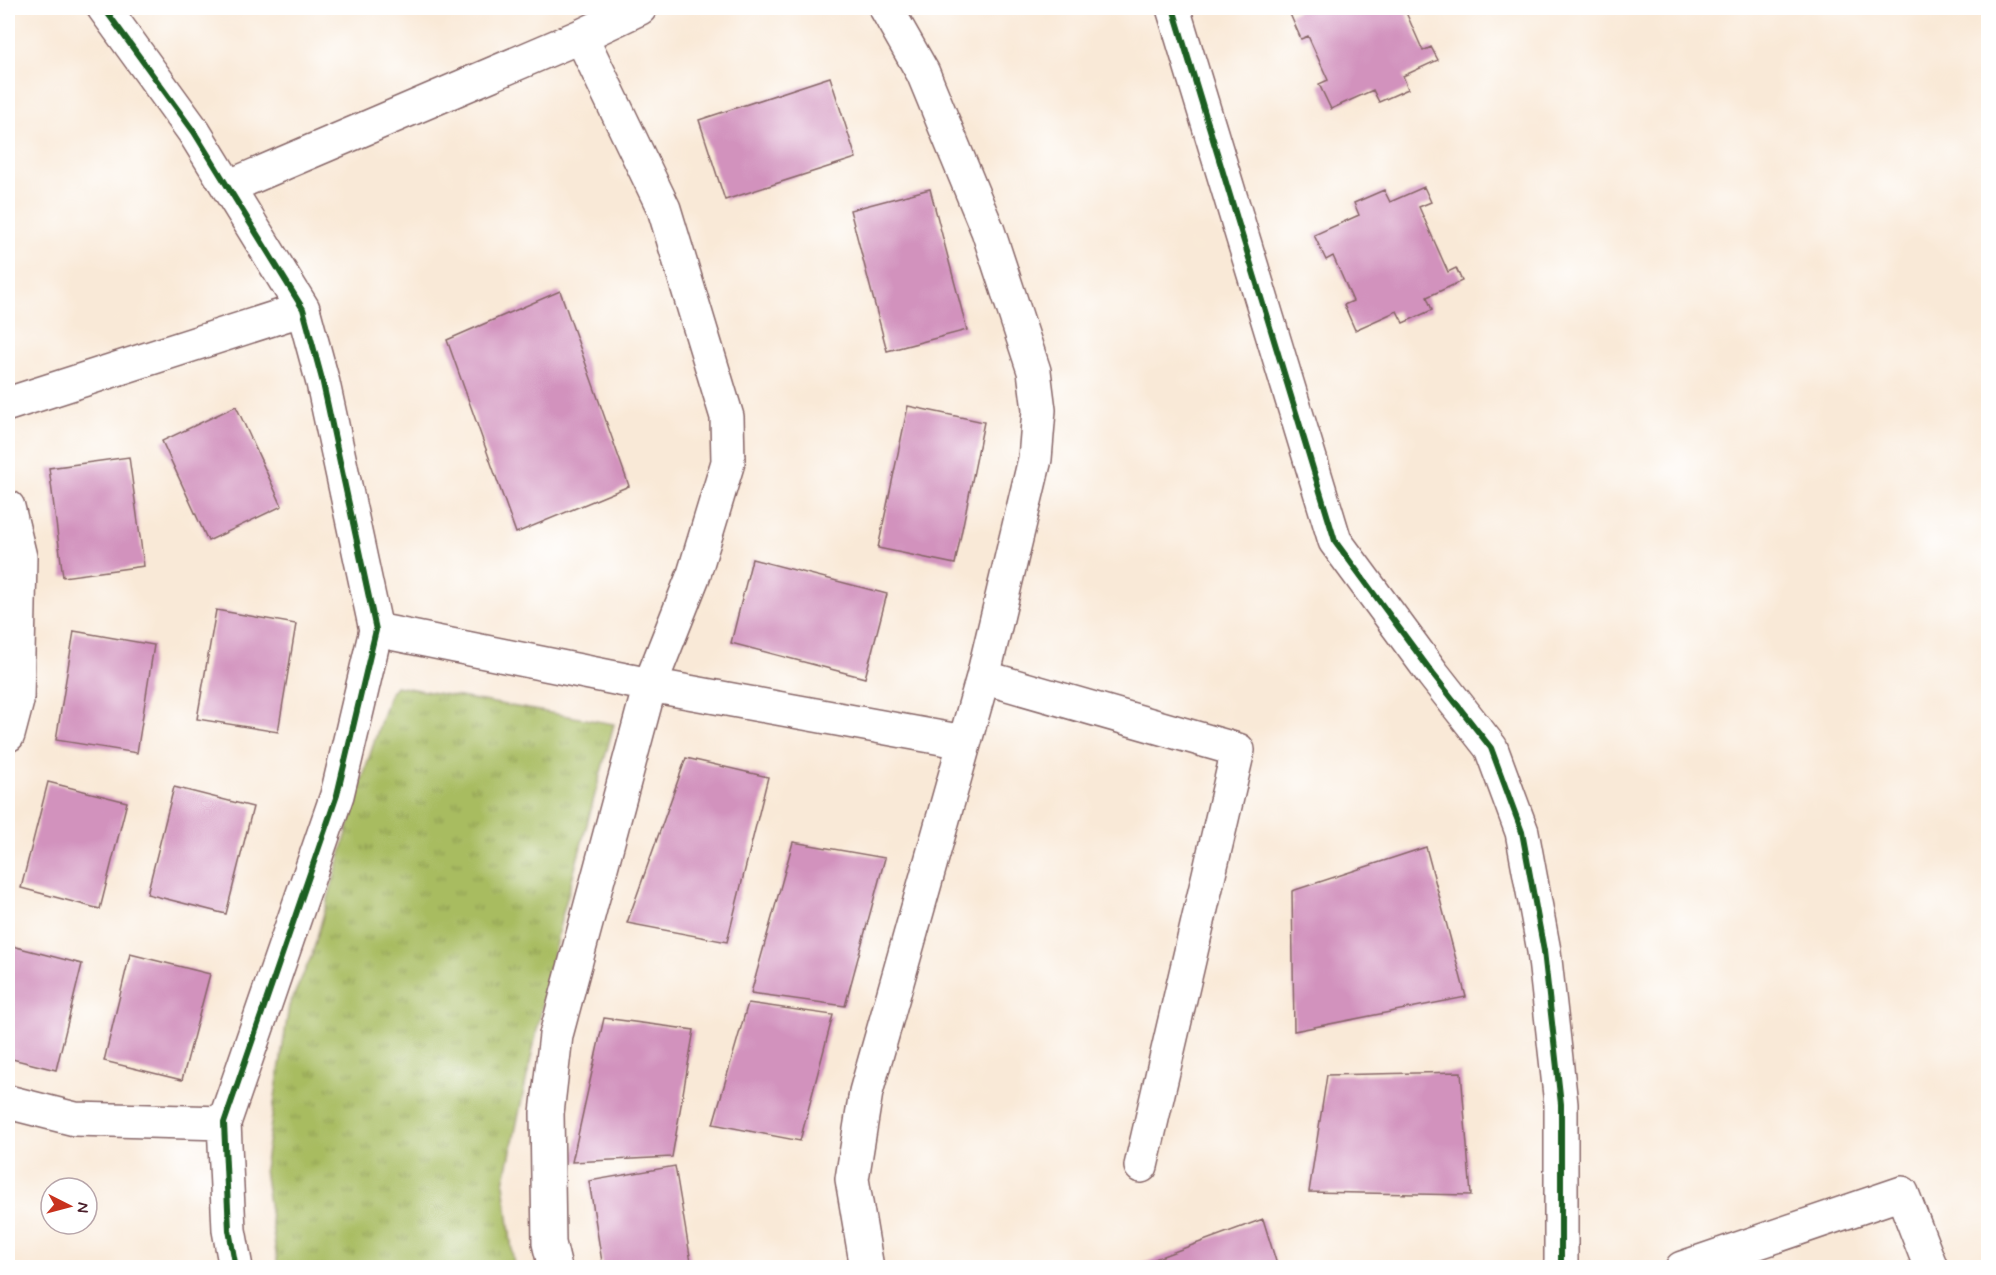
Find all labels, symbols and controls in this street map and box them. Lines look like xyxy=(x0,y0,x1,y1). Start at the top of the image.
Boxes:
north arrow xyxy=(39,1176,99,1236)
text: N xyxy=(71,1201,93,1214)

